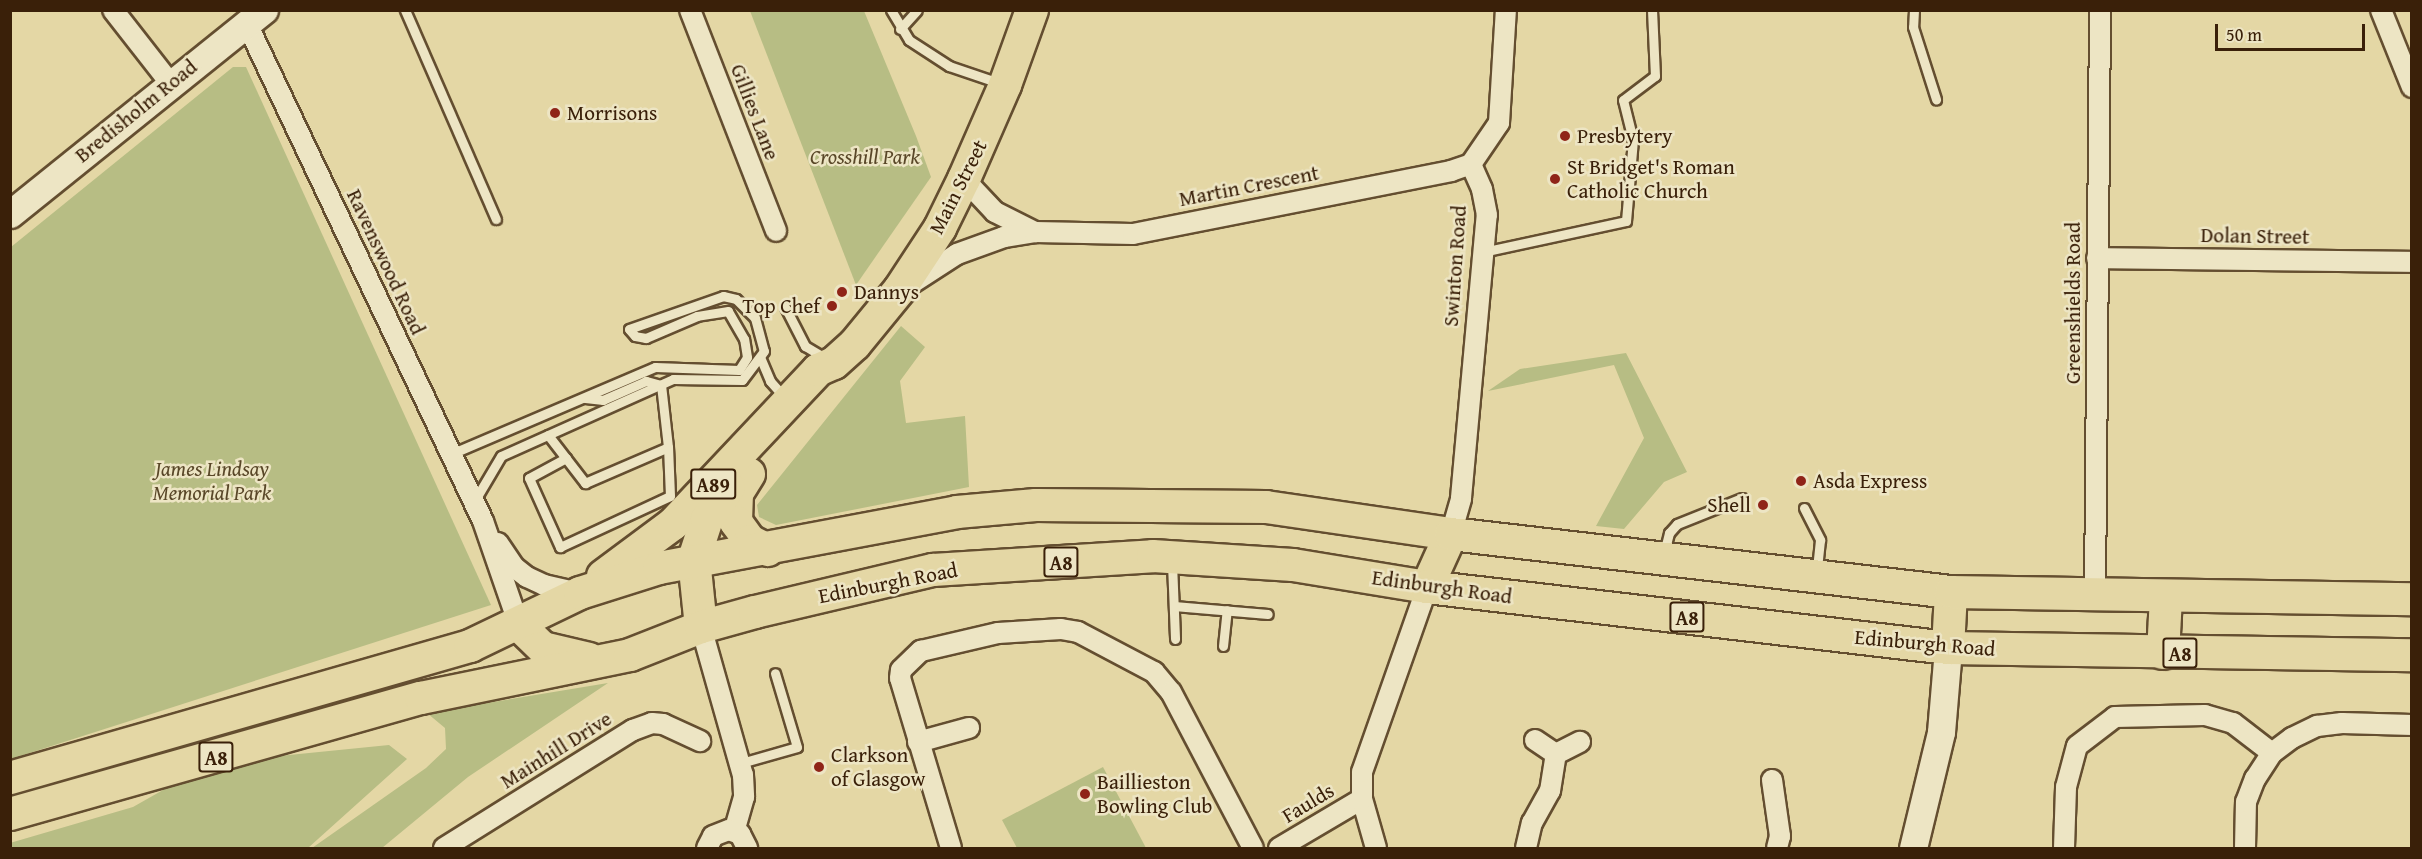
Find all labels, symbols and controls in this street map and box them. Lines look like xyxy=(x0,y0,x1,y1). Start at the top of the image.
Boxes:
scale bar xyxy=(2218,12,2368,50)
text: 50 m xyxy=(2226,21,2262,48)
street label: Bredisholm Road xyxy=(70,54,202,168)
street label: Gillies Lane xyxy=(725,61,785,163)
place label: Morrisons xyxy=(567,100,657,126)
marker: Morrisons xyxy=(548,106,562,120)
place label: Presbytery xyxy=(1577,123,1673,149)
marker: Presbytery xyxy=(1558,129,1572,143)
street label: Main Street xyxy=(923,136,993,238)
park label: Crosshill Park xyxy=(810,144,920,170)
place label: St Bridget's Roman Catholic Church xyxy=(1567,154,1735,204)
street label: Martin Crescent xyxy=(1177,160,1321,212)
marker: St Bridget's Roman Catholic Church xyxy=(1548,172,1562,186)
street label: Ravenswood Road xyxy=(341,185,431,339)
street label: Swinton Road xyxy=(1438,205,1472,327)
street label: Greenshields Road xyxy=(2060,222,2086,384)
street label: Dolan Street xyxy=(2200,222,2310,250)
place label: Dannys xyxy=(854,279,919,305)
marker: Dannys xyxy=(835,285,849,299)
place label: Top Chef xyxy=(743,293,820,319)
marker: Top Chef xyxy=(825,299,839,313)
park label: James Lindsay Memorial Park xyxy=(153,456,271,506)
road number: A89 xyxy=(689,467,737,501)
place label: Asda Express xyxy=(1813,468,1927,494)
marker: Asda Express xyxy=(1794,474,1808,488)
place label: Shell xyxy=(1707,492,1751,518)
marker: Shell xyxy=(1756,498,1770,512)
road number: A8 xyxy=(1043,545,1079,579)
street label: Edinburgh Road xyxy=(816,557,960,609)
street label: Edinburgh Road xyxy=(1370,565,1514,609)
road number: A8 xyxy=(1669,600,1705,634)
street label: Edinburgh Road xyxy=(1854,624,1996,662)
road number: A8 xyxy=(2162,636,2198,670)
street label: Mainhill Drive xyxy=(496,706,616,794)
road number: A8 xyxy=(198,740,234,774)
place label: Clarkson of Glasgow xyxy=(831,742,925,792)
marker: Clarkson of Glasgow xyxy=(812,760,826,774)
place label: Baillieston Bowling Club xyxy=(1097,769,1212,819)
street label: Faulds xyxy=(1277,778,1339,828)
marker: Baillieston Bowling Club xyxy=(1078,787,1092,801)

